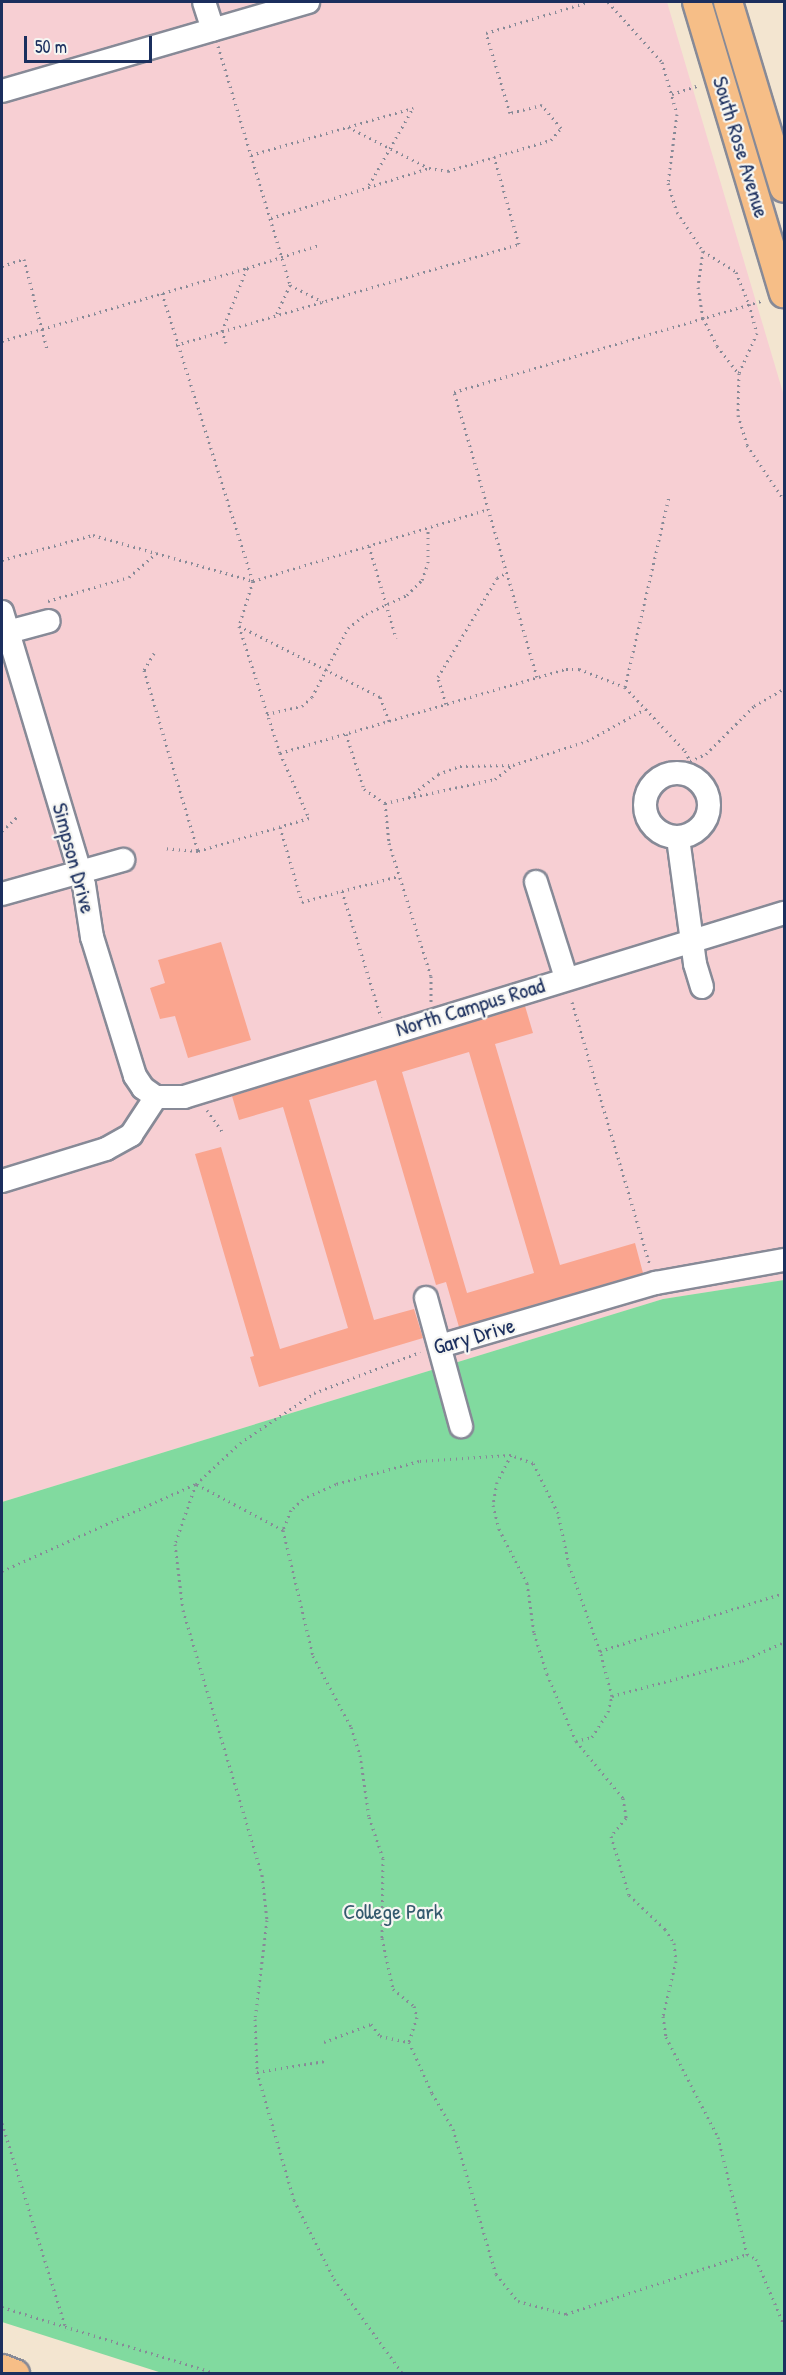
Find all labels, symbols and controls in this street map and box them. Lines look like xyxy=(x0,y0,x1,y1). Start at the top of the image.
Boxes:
scale bar xyxy=(27,24,154,62)
text: 50 m xyxy=(35,34,67,59)
street label: South Rose Avenue xyxy=(707,73,775,221)
street label: Simpson Drive xyxy=(47,800,101,916)
street label: North Campus Road xyxy=(392,972,548,1042)
street label: Gary Drive xyxy=(430,1312,518,1360)
park label: College Park xyxy=(343,1899,443,1925)

